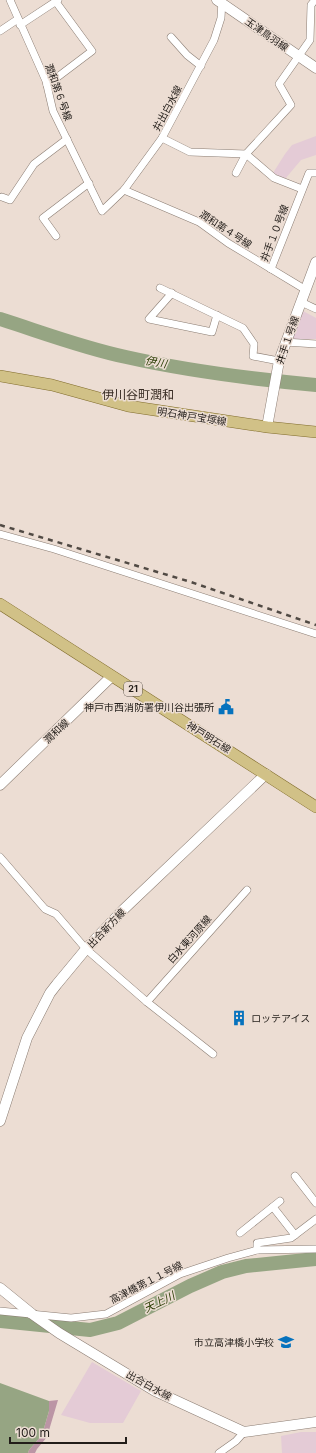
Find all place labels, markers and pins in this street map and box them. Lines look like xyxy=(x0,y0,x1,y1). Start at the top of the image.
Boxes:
public building icon: 神戸市西消防署伊川谷出張所 xyxy=(217,698,235,716)
place label: 神戸市西消防署伊川谷出張所 xyxy=(84,701,214,713)
building icon: ロッテアイス xyxy=(230,1009,248,1027)
place label: ロッテアイス xyxy=(251,1012,310,1024)
school or university icon: 市立高津橋小学校 xyxy=(277,1333,295,1351)
place label: 市立高津橋小学校 xyxy=(194,1336,274,1348)

